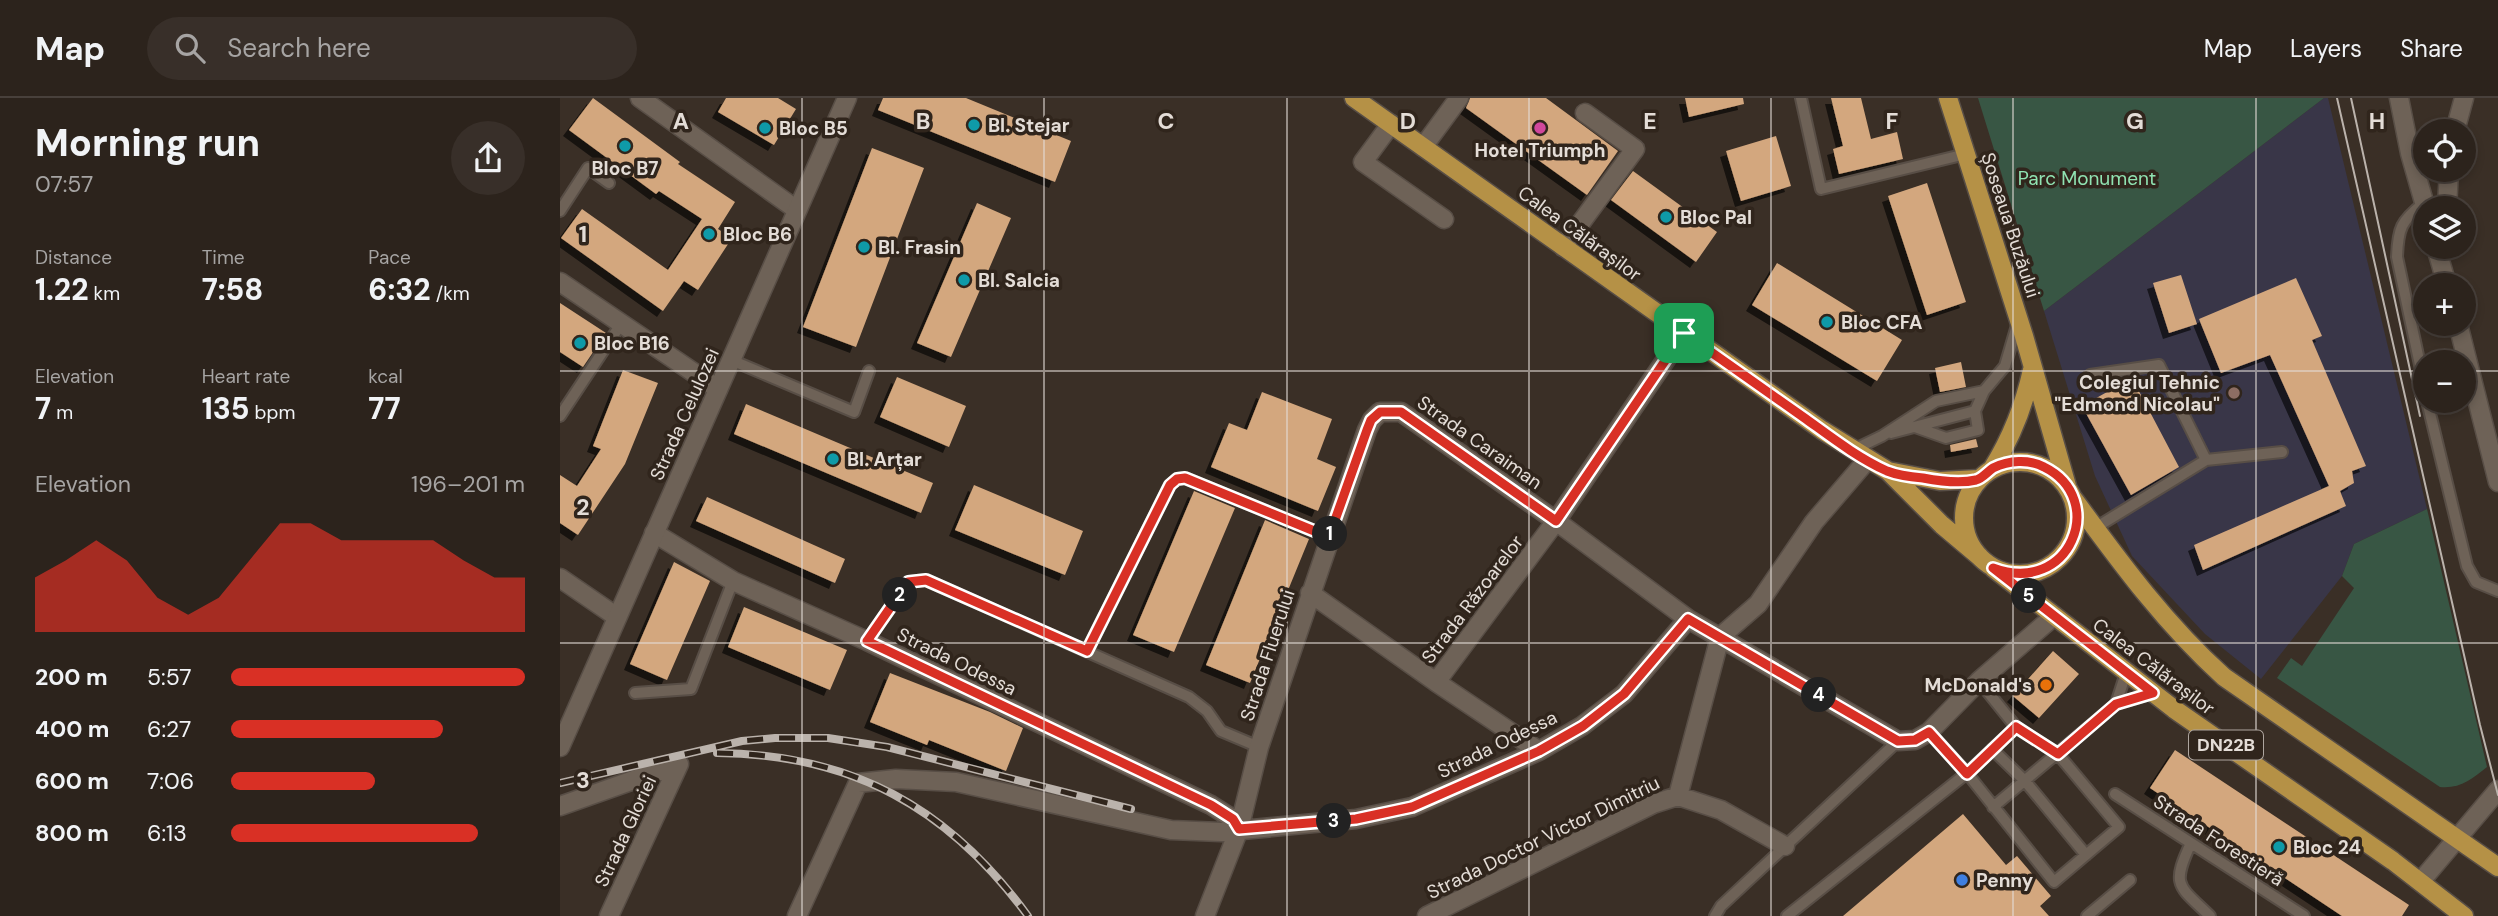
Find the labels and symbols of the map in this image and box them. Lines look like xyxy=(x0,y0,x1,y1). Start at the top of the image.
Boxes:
text: A xyxy=(673,106,689,136)
text: B xyxy=(916,106,930,136)
text: C xyxy=(1158,106,1174,136)
text: D xyxy=(1400,106,1416,136)
text: E xyxy=(1643,106,1657,136)
text: F xyxy=(1886,106,1899,136)
text: G xyxy=(2126,106,2144,136)
text: H xyxy=(2369,106,2385,136)
place label: Bl. Stejar xyxy=(988,113,1070,138)
place label: Bloc B5 xyxy=(779,116,848,141)
marker: Bl. Stejar xyxy=(966,117,982,133)
marker: Bloc B5 xyxy=(757,120,773,136)
marker: Hotel Triumph xyxy=(1532,120,1548,136)
marker: Bloc B7 xyxy=(617,138,633,154)
place label: Hotel Triumph xyxy=(1475,138,1605,163)
street label: Șoseaua Buzăului xyxy=(1975,149,2046,301)
place label: Bloc B7 xyxy=(591,156,659,181)
park label: Parc Monument xyxy=(2018,166,2156,191)
street label: Calea Călărașilor xyxy=(1513,180,1646,287)
place label: Bloc Pal xyxy=(1680,205,1752,230)
marker: Bloc Pal xyxy=(1658,209,1674,225)
text: 1 xyxy=(579,219,587,249)
place label: Bloc B6 xyxy=(723,222,792,247)
marker: Bloc B6 xyxy=(701,226,717,242)
place label: Bl. Frasin xyxy=(878,235,961,260)
marker: Bl. Frasin xyxy=(856,239,872,255)
place label: Bl. Salcia xyxy=(978,268,1060,293)
marker: Bl. Salcia xyxy=(956,272,972,288)
pin xyxy=(1654,303,1714,363)
place label: Bloc CFA xyxy=(1841,310,1923,335)
marker: Bloc CFA xyxy=(1819,314,1835,330)
place label: Bloc B16 xyxy=(594,331,670,356)
marker: Bloc B16 xyxy=(572,335,588,351)
street label: Strada Celulozei xyxy=(644,344,725,484)
place label: Colegiul Tehnic "Edmond Nicolau" xyxy=(2054,370,2220,417)
marker: Colegiul Tehnic "Edmond Nicolau" xyxy=(2226,385,2242,401)
street label: Strada Caraiman xyxy=(1412,390,1547,495)
place label: Bl. Arțar xyxy=(847,447,922,472)
marker: Bl. Arțar xyxy=(825,451,841,467)
text: 2 xyxy=(576,492,590,522)
pin: 1 xyxy=(1312,516,1348,551)
street label: Strada Răzoarelor xyxy=(1416,530,1529,669)
pin: 2 xyxy=(882,578,918,612)
pin: 5 xyxy=(2012,578,2046,614)
street label: Strada Fluerului xyxy=(1234,586,1301,724)
street label: Calea Călărașilor xyxy=(2088,612,2220,721)
street label: Strada Odessa xyxy=(893,622,1021,701)
place label: McDonald's xyxy=(1924,673,2032,698)
marker: McDonald's xyxy=(2038,677,2054,693)
pin: 4 xyxy=(1802,678,1836,712)
street label: Strada Odessa xyxy=(1433,705,1561,784)
road number: DN22B xyxy=(2189,730,2263,760)
text: 3 xyxy=(576,765,590,795)
street label: Strada Doctor Victor Dimitriu xyxy=(1423,770,1664,905)
street label: Strada Gloriei xyxy=(589,772,662,891)
street label: Strada Forestieră xyxy=(2149,789,2289,892)
pin: 3 xyxy=(1316,804,1352,838)
place label: Bloc 24 xyxy=(2293,835,2361,860)
marker: Bloc 24 xyxy=(2271,839,2287,855)
place label: Penny xyxy=(1976,868,2034,893)
marker: Penny xyxy=(1954,872,1970,888)

